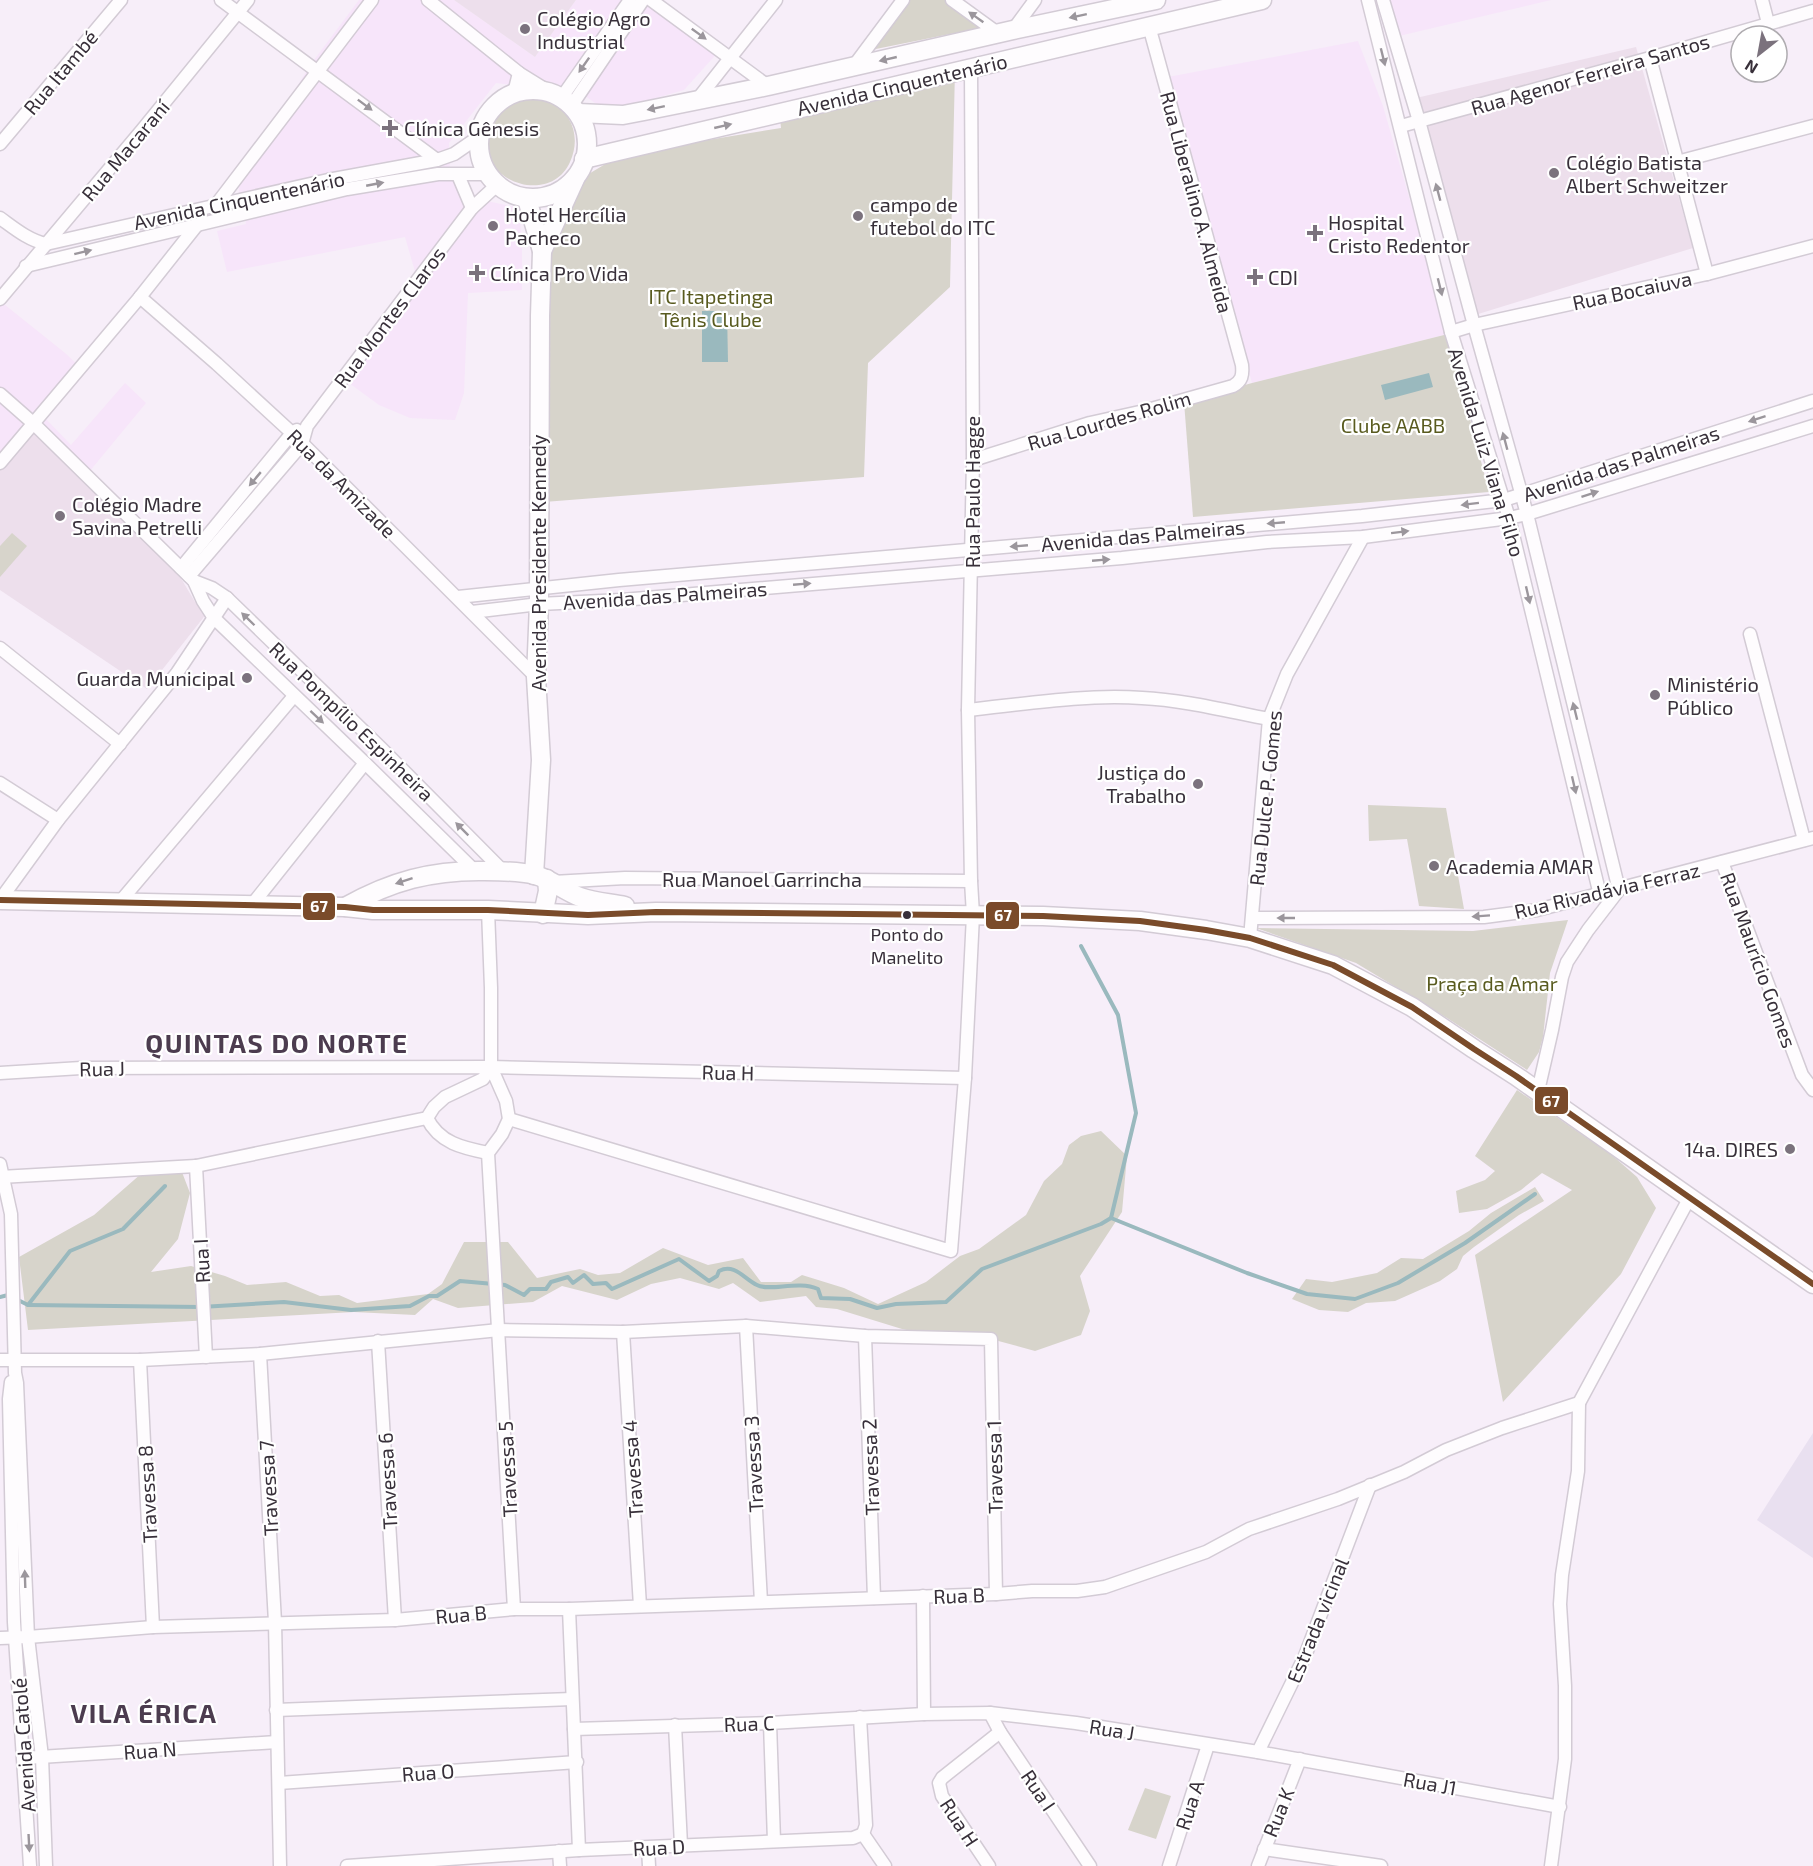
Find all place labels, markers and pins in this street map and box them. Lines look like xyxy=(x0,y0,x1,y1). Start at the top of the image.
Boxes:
place label: Colégio Agro Industrial xyxy=(537,6,651,53)
marker: Colégio Agro Industrial xyxy=(518,22,532,36)
place label: Clínica Gênesis xyxy=(404,116,539,140)
marker: Clínica Gênesis xyxy=(381,119,399,137)
place label: Colégio Batista Albert Schweitzer xyxy=(1566,150,1728,197)
marker: Colégio Batista Albert Schweitzer xyxy=(1547,166,1561,180)
place label: campo de futebol do ITC xyxy=(870,192,995,239)
place label: Hotel Hercília Pacheco xyxy=(505,202,626,249)
marker: campo de futebol do ITC xyxy=(851,209,865,223)
place label: Hospital Cristo Redentor xyxy=(1328,210,1470,257)
marker: Hotel Hercília Pacheco xyxy=(486,219,500,233)
marker: Hospital Cristo Redentor xyxy=(1306,224,1324,242)
place label: Clínica Pro Vida xyxy=(490,261,629,285)
marker: Clínica Pro Vida xyxy=(468,264,486,282)
place label: CDI xyxy=(1268,265,1298,289)
marker: CDI xyxy=(1246,268,1264,286)
place label: Colégio Madre Savina Petrelli xyxy=(72,492,202,539)
marker: Colégio Madre Savina Petrelli xyxy=(53,509,67,523)
place label: Guarda Municipal xyxy=(77,666,235,690)
marker: Guarda Municipal xyxy=(240,671,254,685)
place label: Ministério Público xyxy=(1667,672,1759,719)
marker: Ministério Público xyxy=(1648,688,1662,702)
place label: Justiça do Trabalho xyxy=(1097,760,1186,807)
marker: Justiça do Trabalho xyxy=(1191,777,1205,791)
place label: Academia AMAR xyxy=(1446,854,1594,878)
marker: Academia AMAR xyxy=(1427,859,1441,873)
marker: Ponto do Manelito xyxy=(901,909,913,921)
place label: Ponto do Manelito xyxy=(871,923,943,968)
place label: 14a. DIRES xyxy=(1684,1137,1778,1161)
marker: 14a. DIRES xyxy=(1783,1142,1797,1156)

